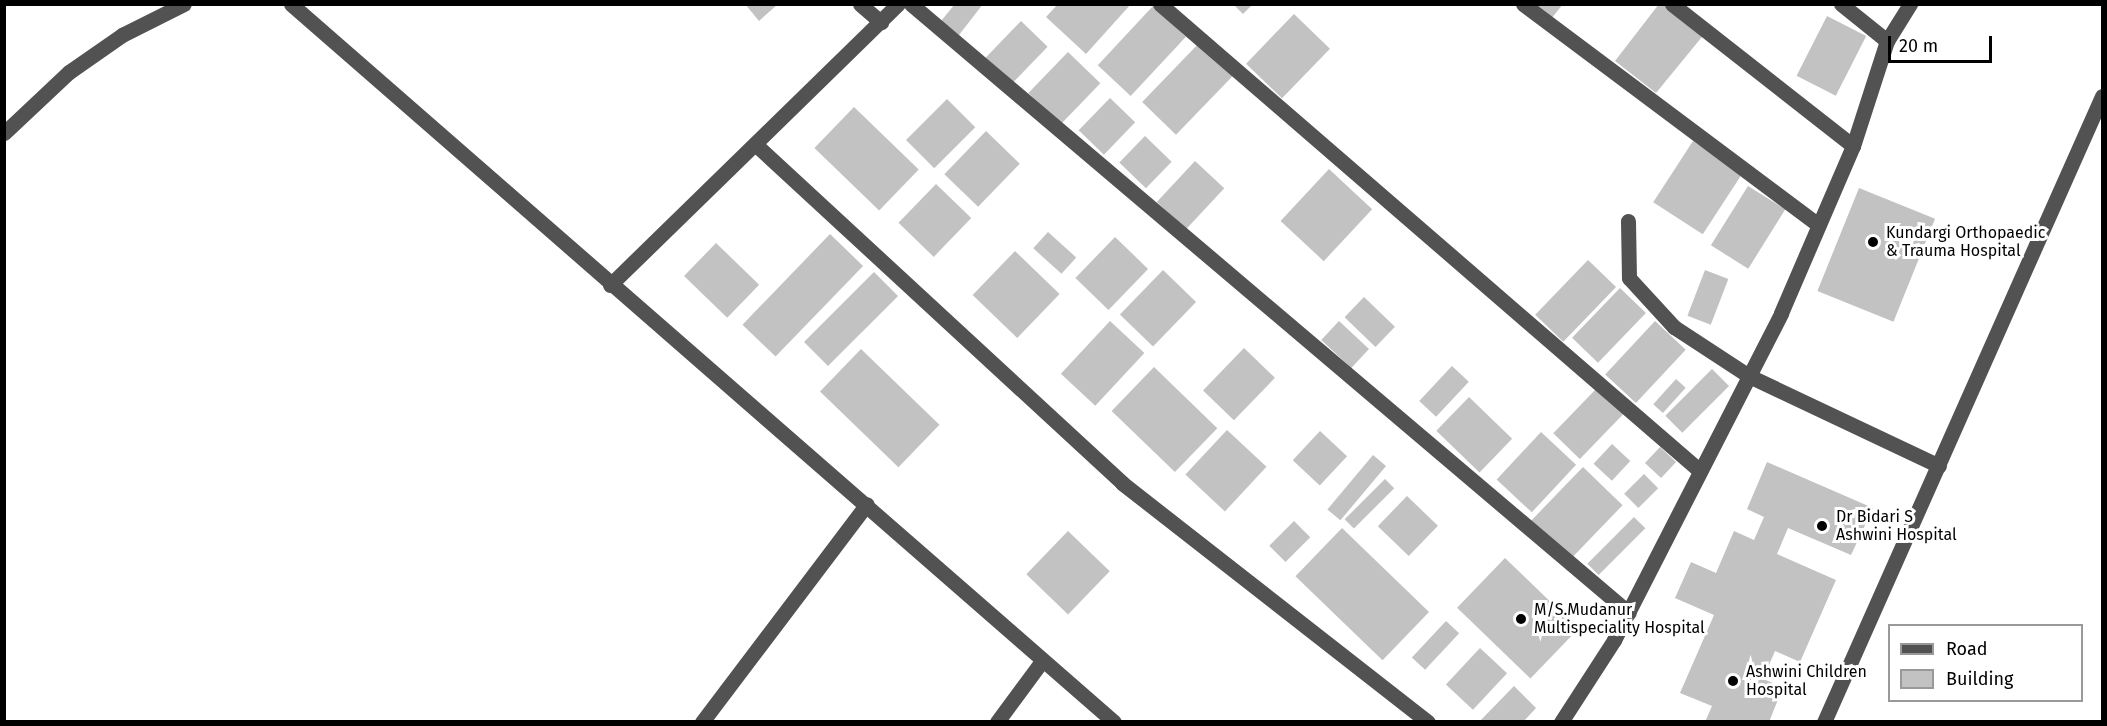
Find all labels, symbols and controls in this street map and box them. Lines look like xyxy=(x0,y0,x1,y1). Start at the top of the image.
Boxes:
scale bar xyxy=(1891,24,1994,62)
text: 20 m xyxy=(1899,35,1938,57)
place label: Kundargi Orthopaedic & Trauma Hospital xyxy=(1886,223,2045,261)
marker: Kundargi Orthopaedic & Trauma Hospital xyxy=(1864,233,1882,251)
place label: Dr Bidari S Ashwini Hospital xyxy=(1836,507,1957,545)
marker: Dr Bidari S Ashwini Hospital xyxy=(1813,517,1831,535)
place label: M/S.Mudanur Multispeciality Hospital xyxy=(1534,600,1705,638)
marker: M/S.Mudanur Multispeciality Hospital xyxy=(1512,610,1530,628)
legend xyxy=(1888,624,2083,702)
text: Road xyxy=(1946,638,1988,660)
place label: Ashwini Children Hospital xyxy=(1746,662,1867,700)
text: Building xyxy=(1946,668,2013,690)
marker: Ashwini Children Hospital xyxy=(1724,672,1742,690)

